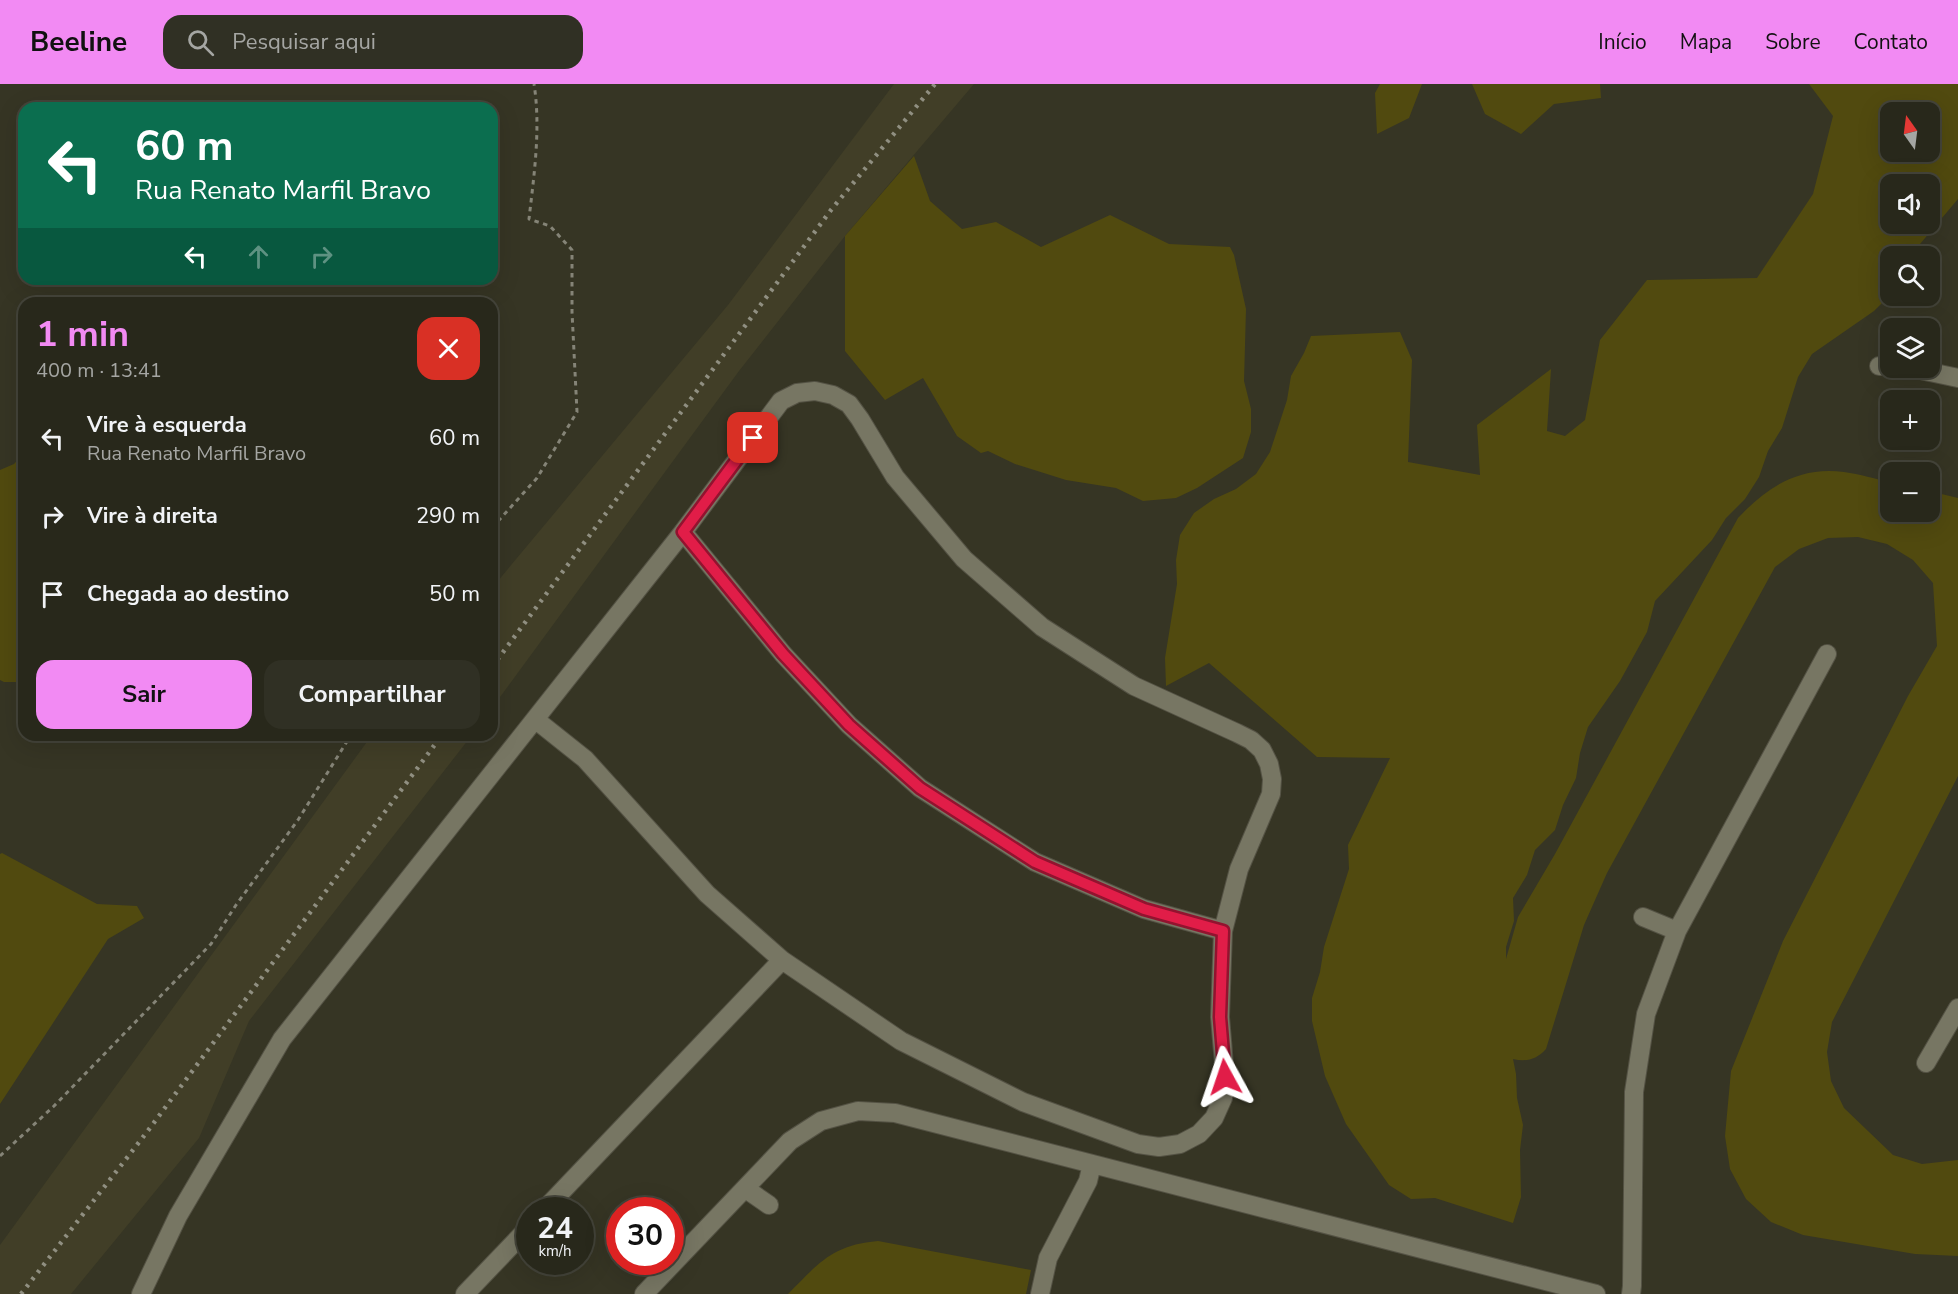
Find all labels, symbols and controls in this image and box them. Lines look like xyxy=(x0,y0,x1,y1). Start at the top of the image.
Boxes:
search box xyxy=(163,15,583,69)
text: Beeline xyxy=(30,23,127,61)
icon: search xyxy=(184,26,217,59)
text: Pesquisar aqui xyxy=(232,27,376,57)
text: Início xyxy=(1598,28,1647,56)
text: Mapa xyxy=(1680,28,1732,56)
text: Sobre xyxy=(1765,28,1821,56)
text: Contato xyxy=(1854,28,1928,56)
north arrow xyxy=(1880,102,1940,162)
map controls xyxy=(1880,102,1940,522)
text: 60 m xyxy=(135,118,234,175)
icon: left xyxy=(36,126,114,204)
text: Rua Renato Marfil Bravo xyxy=(135,172,431,209)
button: sound xyxy=(1880,174,1940,234)
icon: left xyxy=(179,240,212,273)
icon: ahead xyxy=(242,240,275,273)
icon: right xyxy=(305,240,338,273)
button: search xyxy=(1880,246,1940,306)
text: 1 min xyxy=(36,310,129,359)
button: close xyxy=(417,317,480,380)
button: layers xyxy=(1880,318,1940,378)
text: 400 m · 13:41 xyxy=(36,357,162,384)
button: + xyxy=(1880,390,1940,450)
text: Vire à esquerda xyxy=(87,410,247,440)
pin xyxy=(727,412,778,463)
icon: arrive xyxy=(736,421,769,454)
icon: left xyxy=(36,422,69,455)
text: 60 m xyxy=(429,423,480,453)
text: Rua Renato Marfil Bravo xyxy=(87,440,306,467)
button: − xyxy=(1880,462,1940,522)
icon: right xyxy=(36,500,69,533)
text: Vire à direita xyxy=(87,501,218,531)
text: 290 m xyxy=(416,501,480,531)
icon: arrive xyxy=(36,578,69,611)
text: Chegada ao destino xyxy=(87,579,289,609)
text: 50 m xyxy=(429,579,480,609)
button: Sair xyxy=(36,660,252,729)
button: Compartilhar xyxy=(264,660,480,729)
position arrow xyxy=(1193,1045,1257,1109)
speed limit sign: 30 xyxy=(606,1197,684,1275)
text: 24 xyxy=(537,1208,573,1249)
text: km/h xyxy=(538,1241,572,1261)

